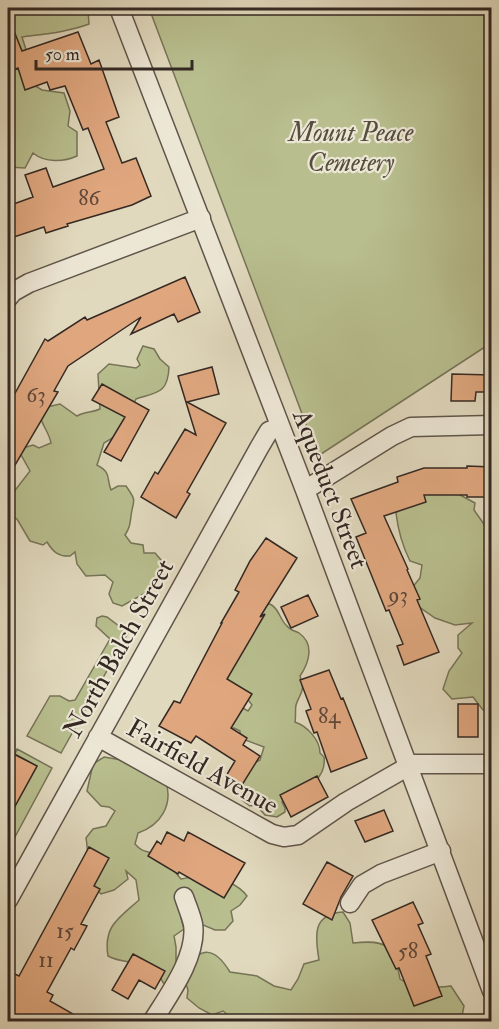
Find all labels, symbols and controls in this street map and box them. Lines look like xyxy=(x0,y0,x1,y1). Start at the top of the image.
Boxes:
scale bar xyxy=(36,33,192,71)
text: 50 m xyxy=(45,43,80,66)
park label: Mount Peace Cemetery xyxy=(287,117,414,179)
house number: 86 xyxy=(78,184,102,212)
house number: 63 xyxy=(26,381,46,409)
street label: Aqueduct Street xyxy=(285,404,375,573)
street label: North Balch Street xyxy=(57,554,181,743)
house number: 93 xyxy=(386,581,408,609)
house number: 84 xyxy=(318,702,341,730)
street label: Fairfield Avenue xyxy=(121,712,284,822)
house number: 15 xyxy=(56,917,74,945)
house number: 58 xyxy=(398,937,418,965)
house number: 11 xyxy=(38,946,54,974)

